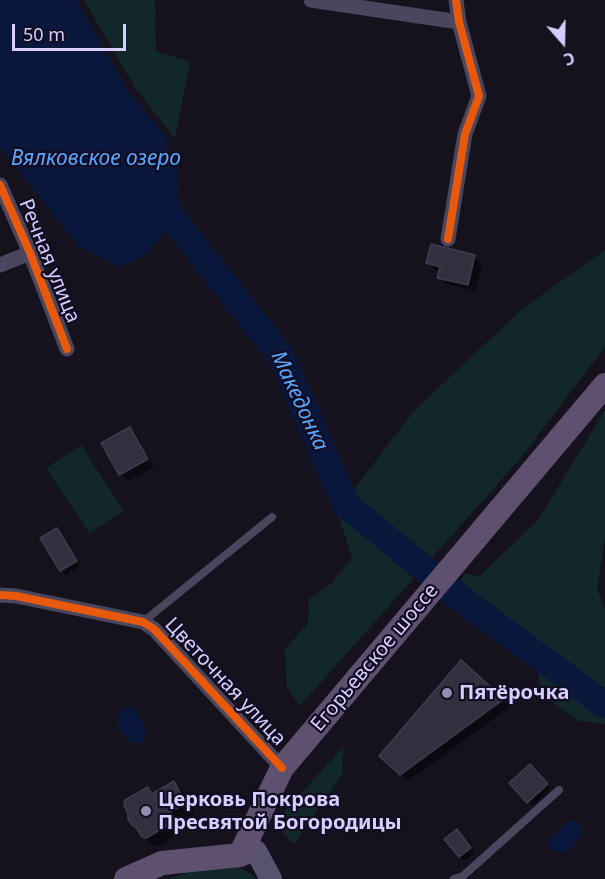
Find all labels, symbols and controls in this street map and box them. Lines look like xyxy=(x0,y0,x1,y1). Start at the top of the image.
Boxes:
scale bar xyxy=(15,12,129,50)
north arrow xyxy=(533,12,593,72)
text: 50 m xyxy=(23,22,65,46)
text: С xyxy=(561,47,578,71)
water label: Вялковское озеро xyxy=(11,146,181,172)
street label: Речная улица xyxy=(13,196,85,326)
water label: Македонка xyxy=(265,347,333,455)
street label: Егорьевское шоссе xyxy=(306,579,444,737)
street label: Цветочная улица xyxy=(160,613,290,751)
place label: Пятёрочка xyxy=(459,681,569,705)
marker: Пятёрочка xyxy=(440,686,454,700)
place label: Церковь Покрова Пресвятой Богородицы xyxy=(158,788,401,835)
marker: Церковь Покрова Пресвятой Богородицы xyxy=(139,804,153,818)

